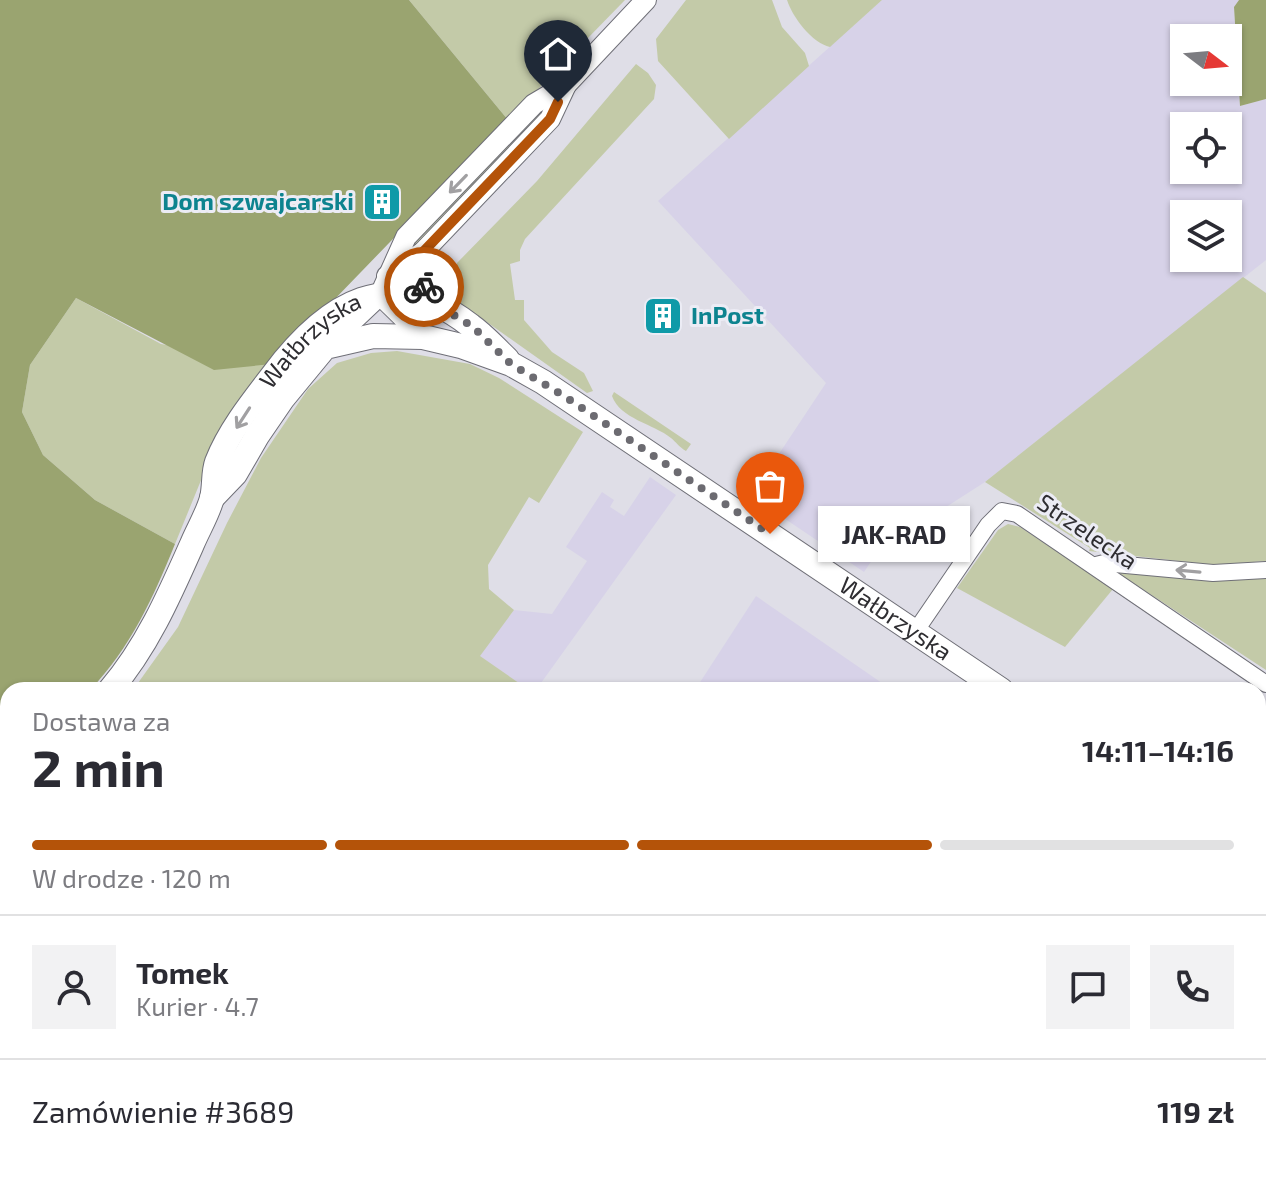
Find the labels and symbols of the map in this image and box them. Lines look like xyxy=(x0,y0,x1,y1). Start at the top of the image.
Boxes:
pin xyxy=(524,20,592,102)
north arrow xyxy=(1170,24,1242,96)
one-way arrow xyxy=(448,174,467,194)
building icon: Dom szwajcarski xyxy=(361,181,403,223)
place label: Dom szwajcarski xyxy=(162,186,354,215)
courier xyxy=(384,247,464,327)
street label: Wałbrzyska xyxy=(252,286,365,393)
building icon: InPost xyxy=(642,295,684,337)
place label: InPost xyxy=(691,300,764,329)
one-way arrow xyxy=(234,406,250,429)
pin xyxy=(736,452,804,534)
street label: Strzelecka xyxy=(1032,487,1143,575)
callout: JAK-RAD xyxy=(818,506,970,562)
one-way arrow xyxy=(1175,563,1202,578)
street label: Wałbrzyska xyxy=(834,570,958,666)

